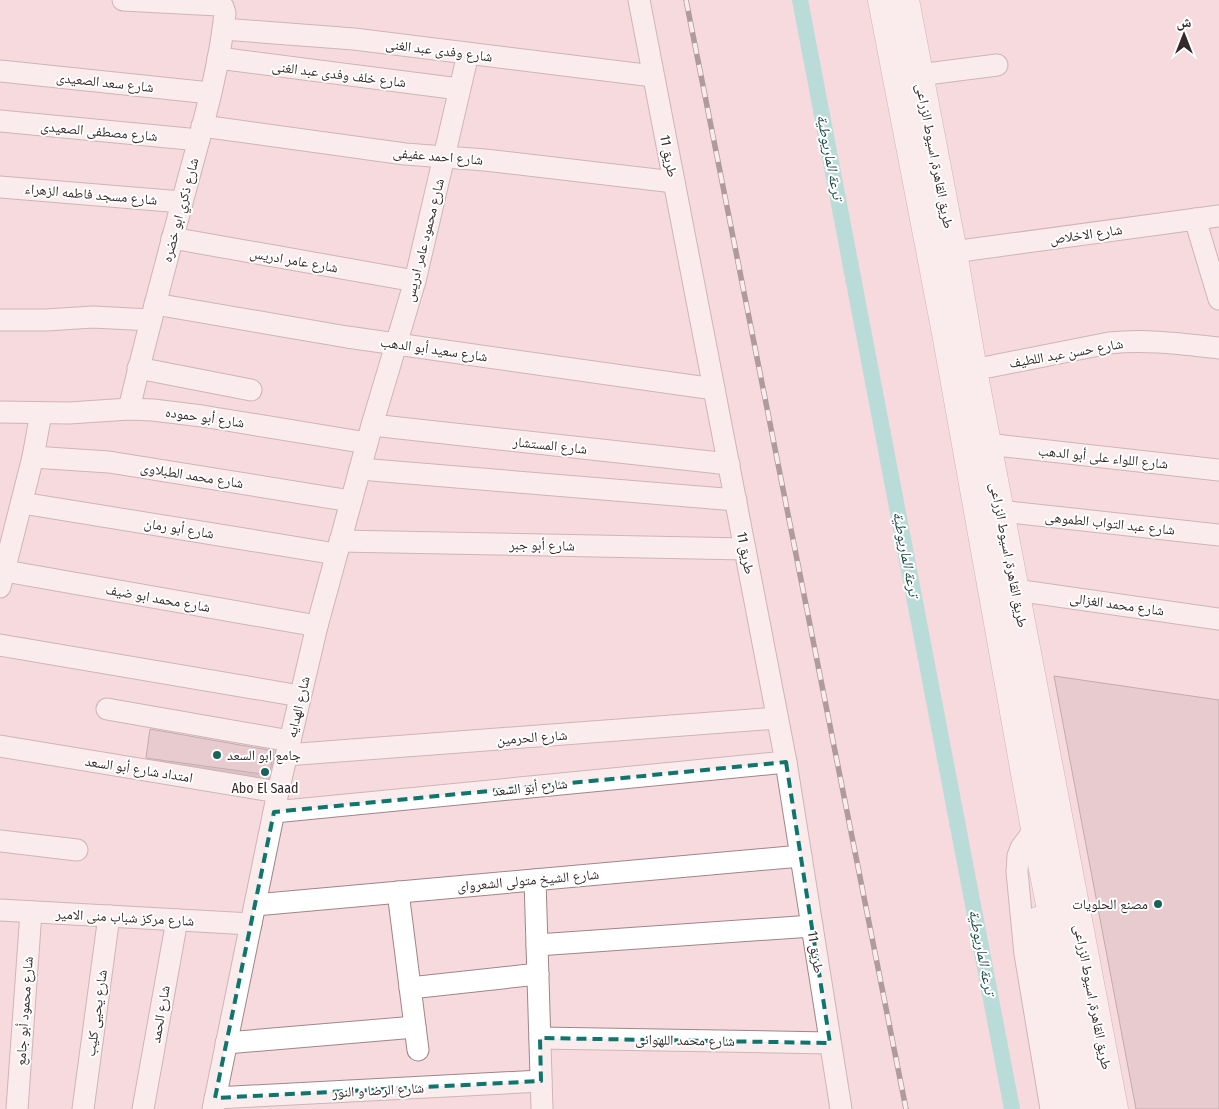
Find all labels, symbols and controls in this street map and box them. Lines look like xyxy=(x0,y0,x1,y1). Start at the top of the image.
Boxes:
north arrow xyxy=(1159,10,1209,60)
text: ش xyxy=(1177,14,1192,31)
street label: شارع وفدى عبد الغنى xyxy=(384,35,493,66)
street label: شارع خلف وفدى عبد الغنى xyxy=(271,58,407,92)
street label: شارع سعد الصعيدى xyxy=(55,69,155,97)
street label: طريق القاهرة, اسيوط الزراعى xyxy=(911,82,957,230)
water label: ترعة الماريوطية xyxy=(813,113,848,204)
street label: شارع مصطفى الصعيدى xyxy=(40,118,158,146)
street label: طريق 11 xyxy=(655,134,681,179)
street label: شارع احمد عفيفى xyxy=(392,144,484,170)
street label: شارع ذكري ابو خضره xyxy=(158,156,205,265)
street label: شارع محمود عامر ادريس xyxy=(401,177,449,304)
street label: شارع مسجد فاطمه الزهراء xyxy=(24,180,158,210)
street label: شارع الاخلاص xyxy=(1049,221,1124,249)
street label: شارع عامر ادريس xyxy=(248,244,339,278)
street label: شارع سعيد أبو الدهب xyxy=(379,334,489,366)
street label: شارع حسن عبد اللطيف xyxy=(1008,335,1125,373)
street label: شارع أبو حموده xyxy=(164,404,246,432)
street label: شارع المستشار xyxy=(511,433,588,459)
street label: شارع اللواء على أبو الدهب xyxy=(1037,442,1169,474)
street label: شارع محمد الطبلاوى xyxy=(139,459,245,493)
street label: طريق القاهرة, اسيوط الزراعى xyxy=(985,481,1031,629)
street label: شارع عبد التواب الطموهى xyxy=(1044,508,1176,540)
water label: ترعة الماريوطية xyxy=(889,510,924,601)
street label: شارع أبو رمان xyxy=(143,515,215,543)
street label: طريق 11 xyxy=(732,531,758,576)
street label: شارع أبو جبر xyxy=(508,536,575,556)
street label: شارع محمد ابو ضيف xyxy=(104,581,211,617)
street label: شارع محمد الغزالى xyxy=(1069,589,1165,621)
street label: شارع الهدايه xyxy=(283,675,315,740)
street label: شارع الحرمين xyxy=(496,727,568,749)
place label: جامع ابو السعد xyxy=(227,747,301,765)
marker: جامع ابو السعد xyxy=(211,749,223,761)
street label: امتداد شارع أبو السعد xyxy=(84,753,194,787)
marker: Abo El Saad xyxy=(259,766,271,778)
street label: شارع أبو السعد xyxy=(492,775,568,801)
place label: Abo El Saad xyxy=(231,780,299,797)
street label: شارع الشيخ متولى الشعرواى xyxy=(456,866,600,896)
place label: مصنع الحلويات xyxy=(1072,896,1148,914)
marker: مصنع الحلويات xyxy=(1152,898,1164,910)
street label: شارع مركز شباب منى الامير xyxy=(54,905,195,931)
water label: ترعة الماريوطية xyxy=(965,908,1000,999)
street label: طريق القاهرة, اسيوط الزراعى xyxy=(1069,923,1115,1071)
street label: طريق 11 xyxy=(803,930,827,975)
street label: شارع محمود أبو جامع xyxy=(12,956,38,1066)
street label: شارع يحيى كليب xyxy=(82,968,112,1058)
street label: شارع الحمد xyxy=(147,984,175,1044)
street label: شارع محمد اللهوانى xyxy=(635,1031,735,1051)
street label: شارع الرضا و النور xyxy=(331,1080,424,1102)

